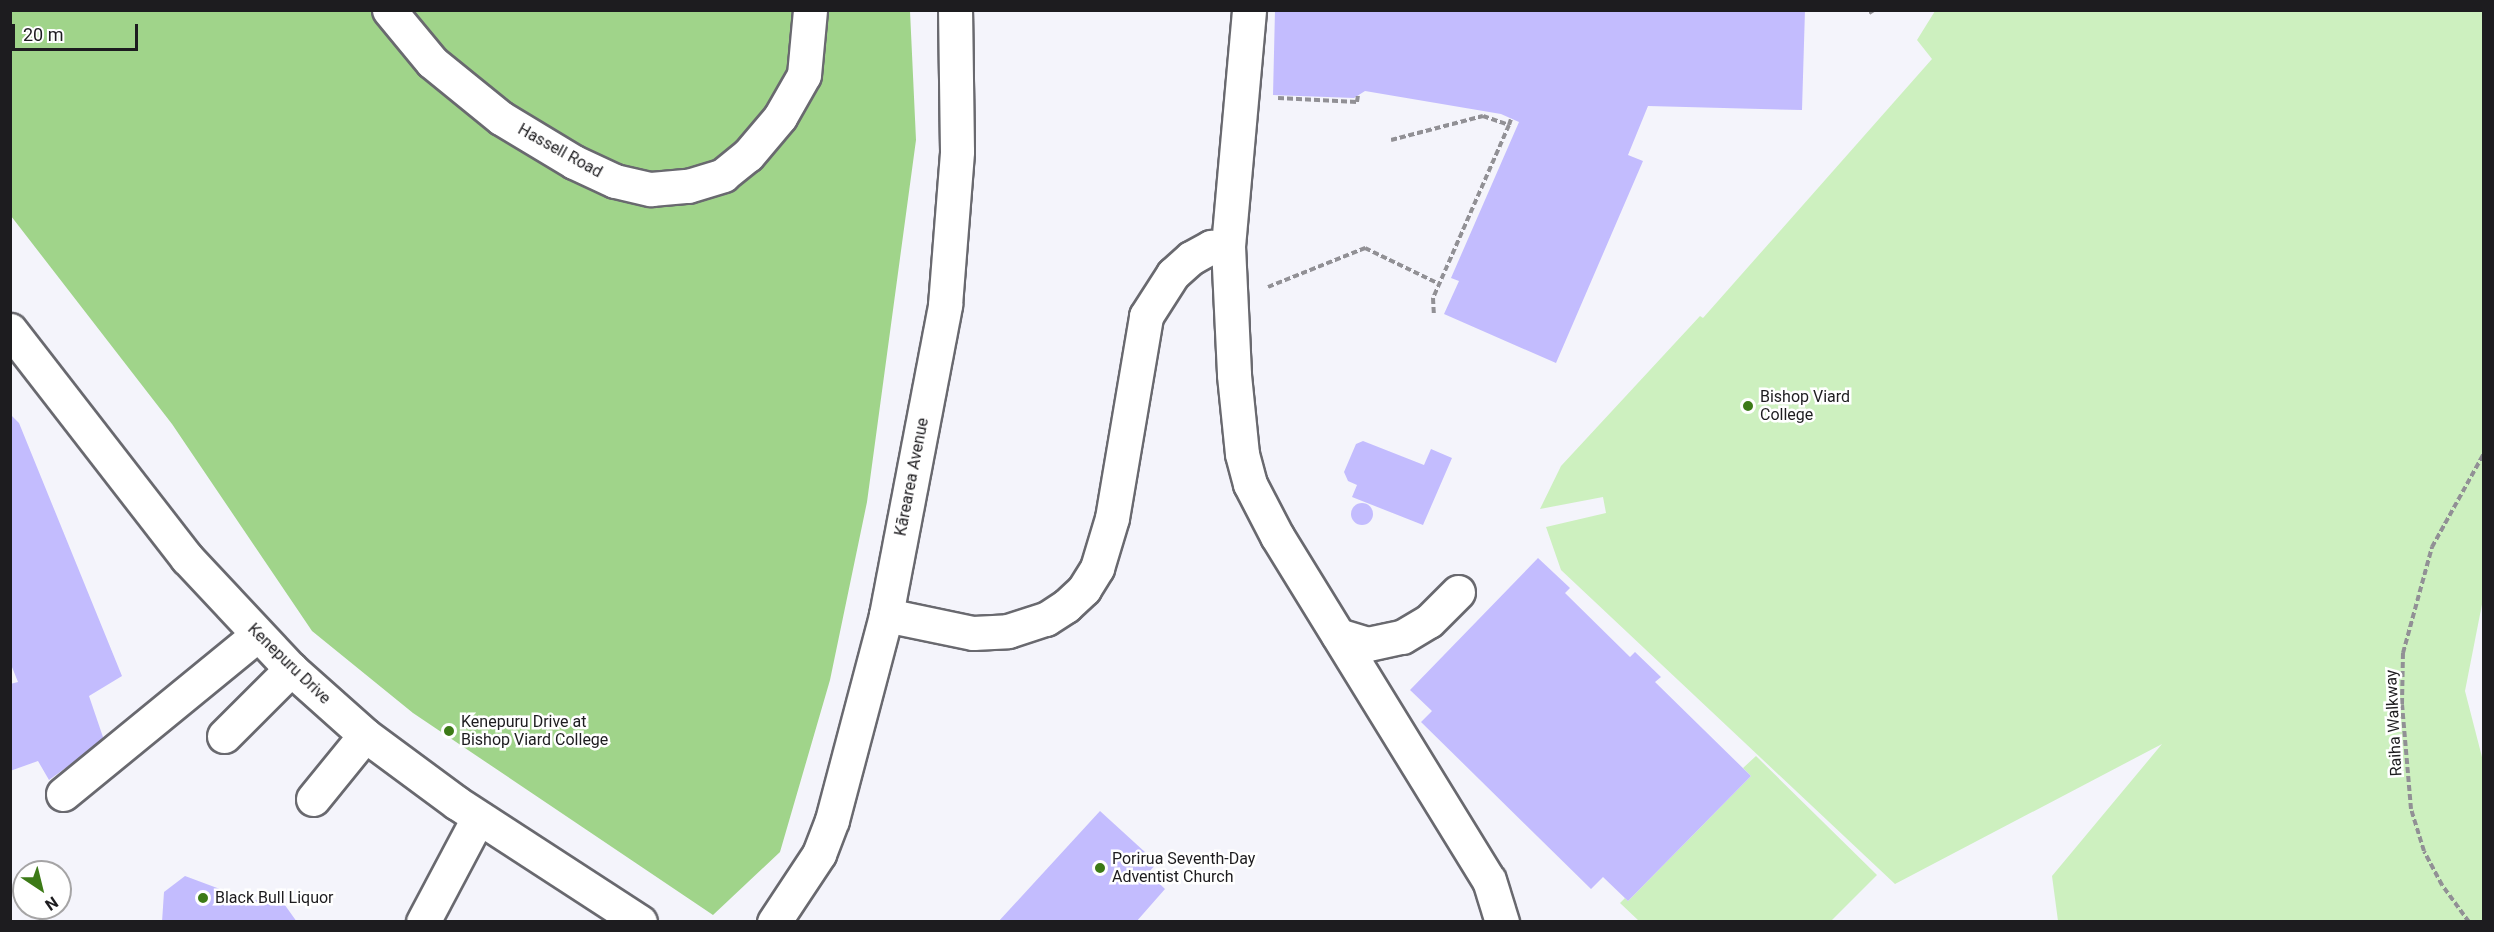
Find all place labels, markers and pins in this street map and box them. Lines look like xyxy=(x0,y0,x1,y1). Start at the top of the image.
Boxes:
place label: Bishop Viard College xyxy=(1760,387,1850,425)
marker: Bishop Viard College xyxy=(1741,399,1755,413)
place label: Kenepuru Drive at Bishop Viard College xyxy=(461,712,608,750)
marker: Kenepuru Drive at Bishop Viard College xyxy=(442,724,456,738)
place label: Porirua Seventh-Day Adventist Church xyxy=(1112,849,1255,887)
marker: Porirua Seventh-Day Adventist Church xyxy=(1093,861,1107,875)
place label: Black Bull Liquor xyxy=(215,888,334,908)
marker: Black Bull Liquor xyxy=(196,891,210,905)

